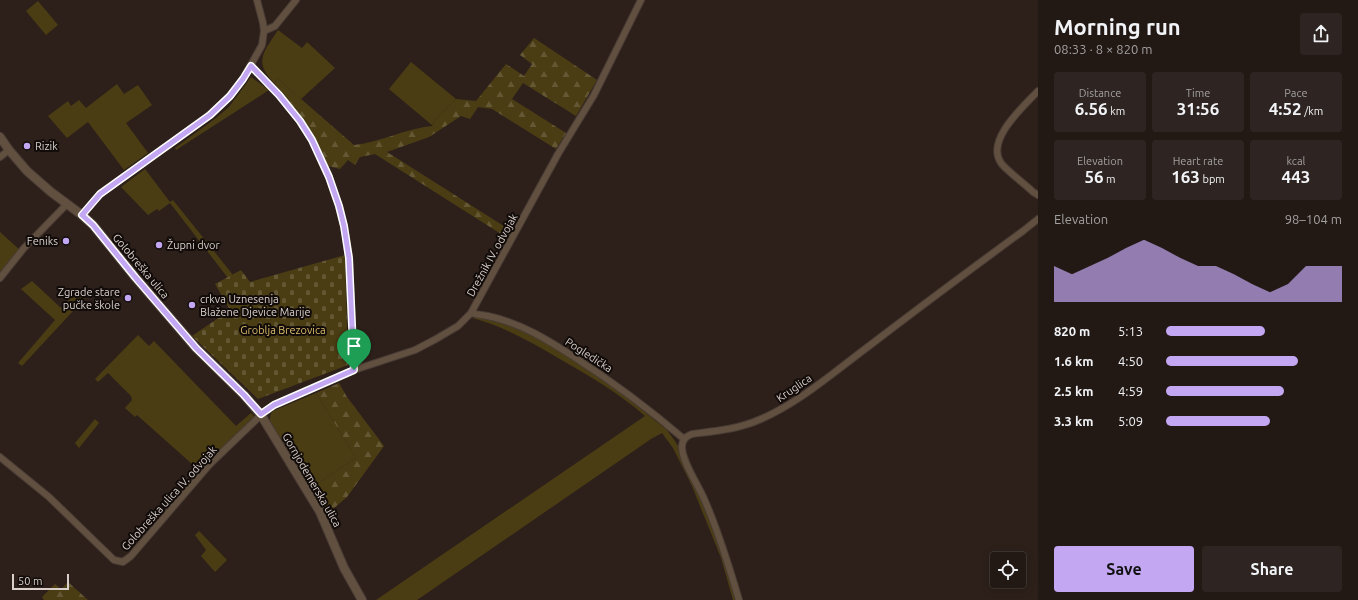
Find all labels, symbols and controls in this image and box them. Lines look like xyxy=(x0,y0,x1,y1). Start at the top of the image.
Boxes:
button: share xyxy=(1300,13,1342,55)
text: Morning run xyxy=(1054,14,1181,39)
text: 08:33 · 8 × 820 m xyxy=(1054,42,1153,56)
text: Distance xyxy=(1079,87,1121,99)
text: Time xyxy=(1186,87,1210,99)
text: Pace xyxy=(1284,87,1308,99)
text: 6.56 xyxy=(1075,99,1108,118)
text: 31:56 xyxy=(1177,99,1219,118)
text: 4:52 xyxy=(1269,99,1302,118)
text: km xyxy=(1108,105,1125,117)
text: /km xyxy=(1302,105,1323,117)
place label: Rizik xyxy=(35,140,58,152)
marker: Rizik xyxy=(22,141,32,151)
text: Elevation xyxy=(1077,155,1123,167)
text: Heart rate xyxy=(1173,155,1223,167)
text: kcal xyxy=(1287,155,1306,167)
text: 56 xyxy=(1084,167,1104,186)
text: 163 xyxy=(1171,167,1200,186)
text: 443 xyxy=(1282,167,1310,186)
text: m xyxy=(1104,173,1116,185)
text: bpm xyxy=(1200,173,1225,185)
street label: Drežnik IV. odvojak xyxy=(464,211,520,299)
text: Elevation xyxy=(1054,212,1108,226)
text: 98–104 m xyxy=(1285,212,1342,226)
street label: Golobreška ulica xyxy=(110,231,172,301)
place label: Feniks xyxy=(27,235,58,247)
marker: Feniks xyxy=(61,236,71,246)
place label: Župni dvor xyxy=(167,238,221,251)
marker: Župni dvor xyxy=(154,240,164,250)
place label: Zgrade stare pučke škole xyxy=(58,286,120,311)
marker: Zgrade stare pučke škole xyxy=(123,293,133,303)
place label: crkva Uznesenja Blažene Djevice Marije xyxy=(200,293,310,318)
marker: crkva Uznesenja Blažene Djevice Marije xyxy=(187,300,197,310)
park label: Groblja Brezovica xyxy=(240,324,326,336)
text: 820 m xyxy=(1054,324,1090,338)
text: 5:13 xyxy=(1118,324,1143,338)
pin xyxy=(337,329,371,370)
icon: arrive xyxy=(343,335,365,357)
street label: Pogledička xyxy=(563,335,615,375)
text: 1.6 km xyxy=(1054,354,1093,368)
text: 4:50 xyxy=(1118,354,1143,368)
street label: Kruglica xyxy=(774,372,814,404)
text: 2.5 km xyxy=(1054,384,1093,398)
text: 4:59 xyxy=(1118,384,1143,398)
text: 3.3 km xyxy=(1054,414,1093,428)
text: 5:09 xyxy=(1118,414,1143,428)
street label: Gornjodemerska ulica xyxy=(280,431,344,529)
street label: Golobreška ulica IV. odvojak xyxy=(119,443,219,553)
button: Save xyxy=(1054,546,1194,592)
button: Share xyxy=(1202,546,1342,592)
map controls xyxy=(990,552,1026,588)
button: locate xyxy=(990,552,1026,588)
scale bar xyxy=(12,572,69,591)
text: 50 m xyxy=(18,575,42,587)

